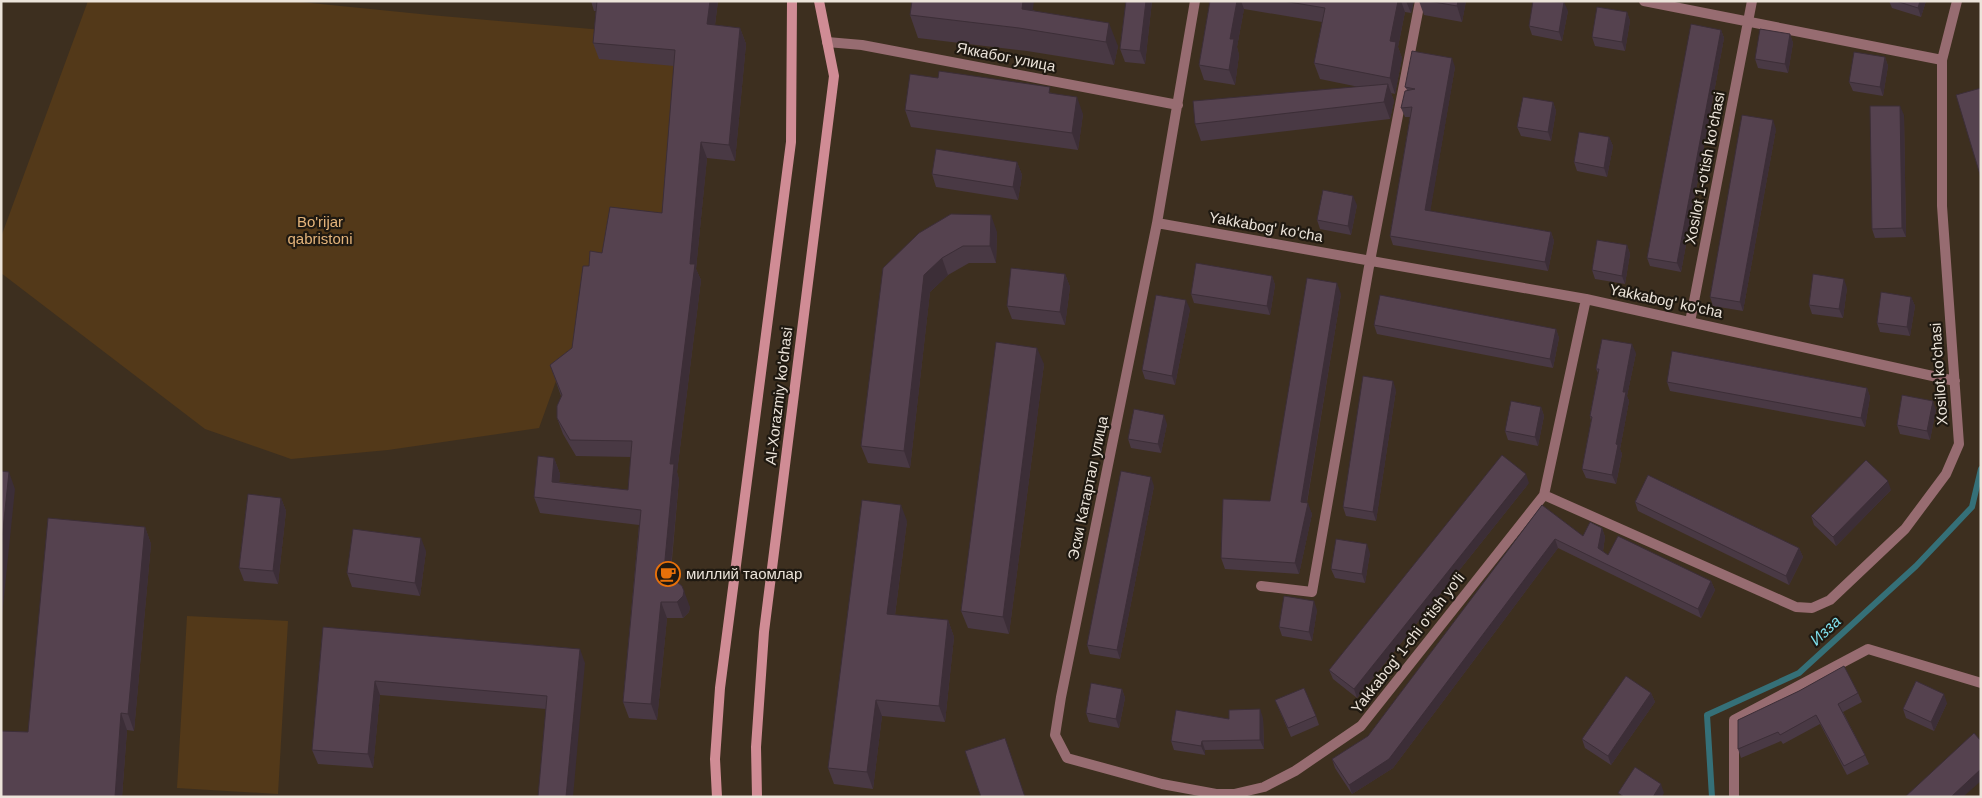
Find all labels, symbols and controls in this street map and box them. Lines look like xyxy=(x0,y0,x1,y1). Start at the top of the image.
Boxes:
street label: Яккабог улица xyxy=(955,39,1058,75)
street label: Xosilot 1-o'tish ko'chasi xyxy=(1681,90,1728,246)
street label: Yakkabog' ko'cha xyxy=(1208,208,1325,245)
park label: Bo'rijar qabristoni xyxy=(287,213,353,247)
street label: Yakkabog' ko'cha xyxy=(1608,280,1725,321)
street label: Xosilot ko'chasi xyxy=(1926,322,1951,426)
street label: Al-Xorazmiy ko'chasi xyxy=(762,326,795,466)
street label: Эски Катартал улица xyxy=(1064,414,1111,561)
cafe icon: миллий таомлар xyxy=(655,561,681,587)
place label: миллий таомлар xyxy=(686,565,802,582)
street label: Yakkabog' 1-chi o'tish yo'li xyxy=(1348,569,1468,716)
water label: Изза xyxy=(1807,612,1844,649)

